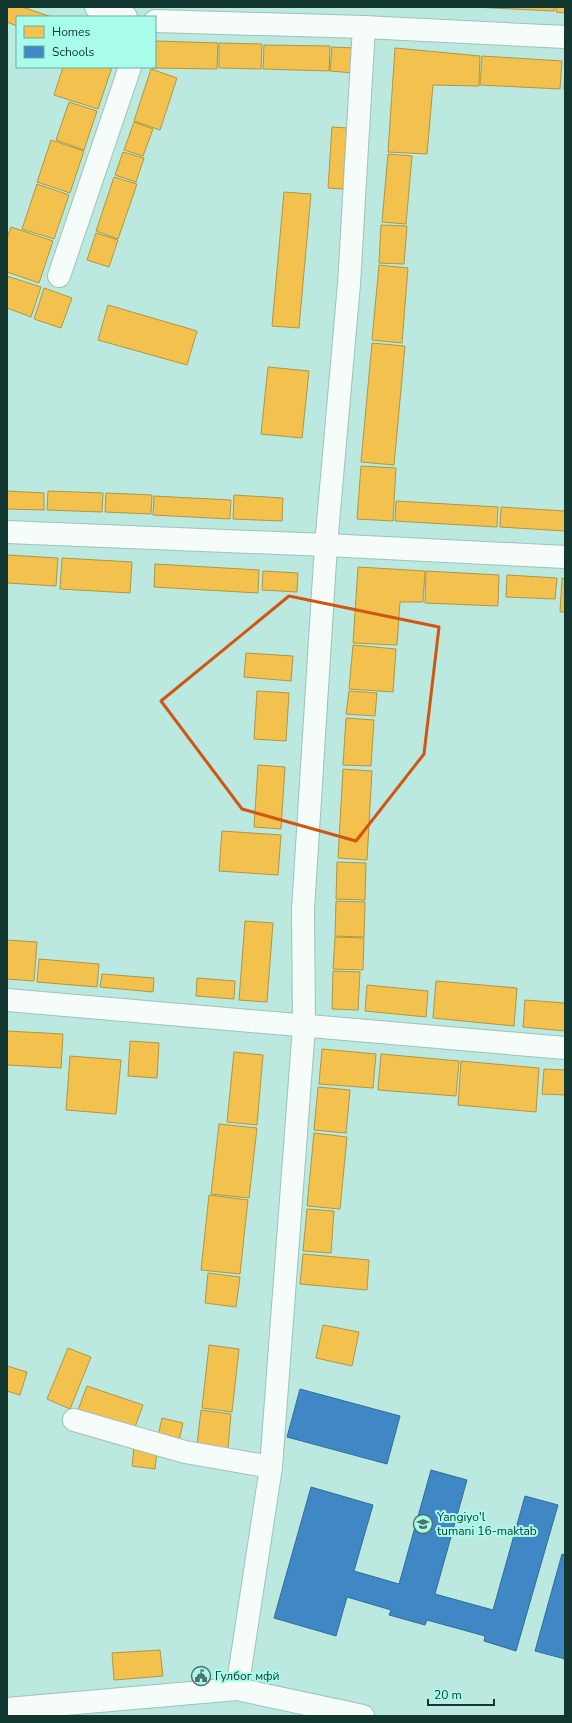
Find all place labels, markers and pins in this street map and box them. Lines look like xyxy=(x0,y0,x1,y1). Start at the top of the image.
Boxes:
place label: Yangiyo'l tumani 16-maktab xyxy=(436,1509,537,1539)
school or university icon: Yangiyo'l tumani 16-maktab xyxy=(412,1513,434,1535)
public building icon: Гулбог мфй xyxy=(190,1665,212,1687)
place label: Гулбог мфй xyxy=(215,1668,280,1684)

